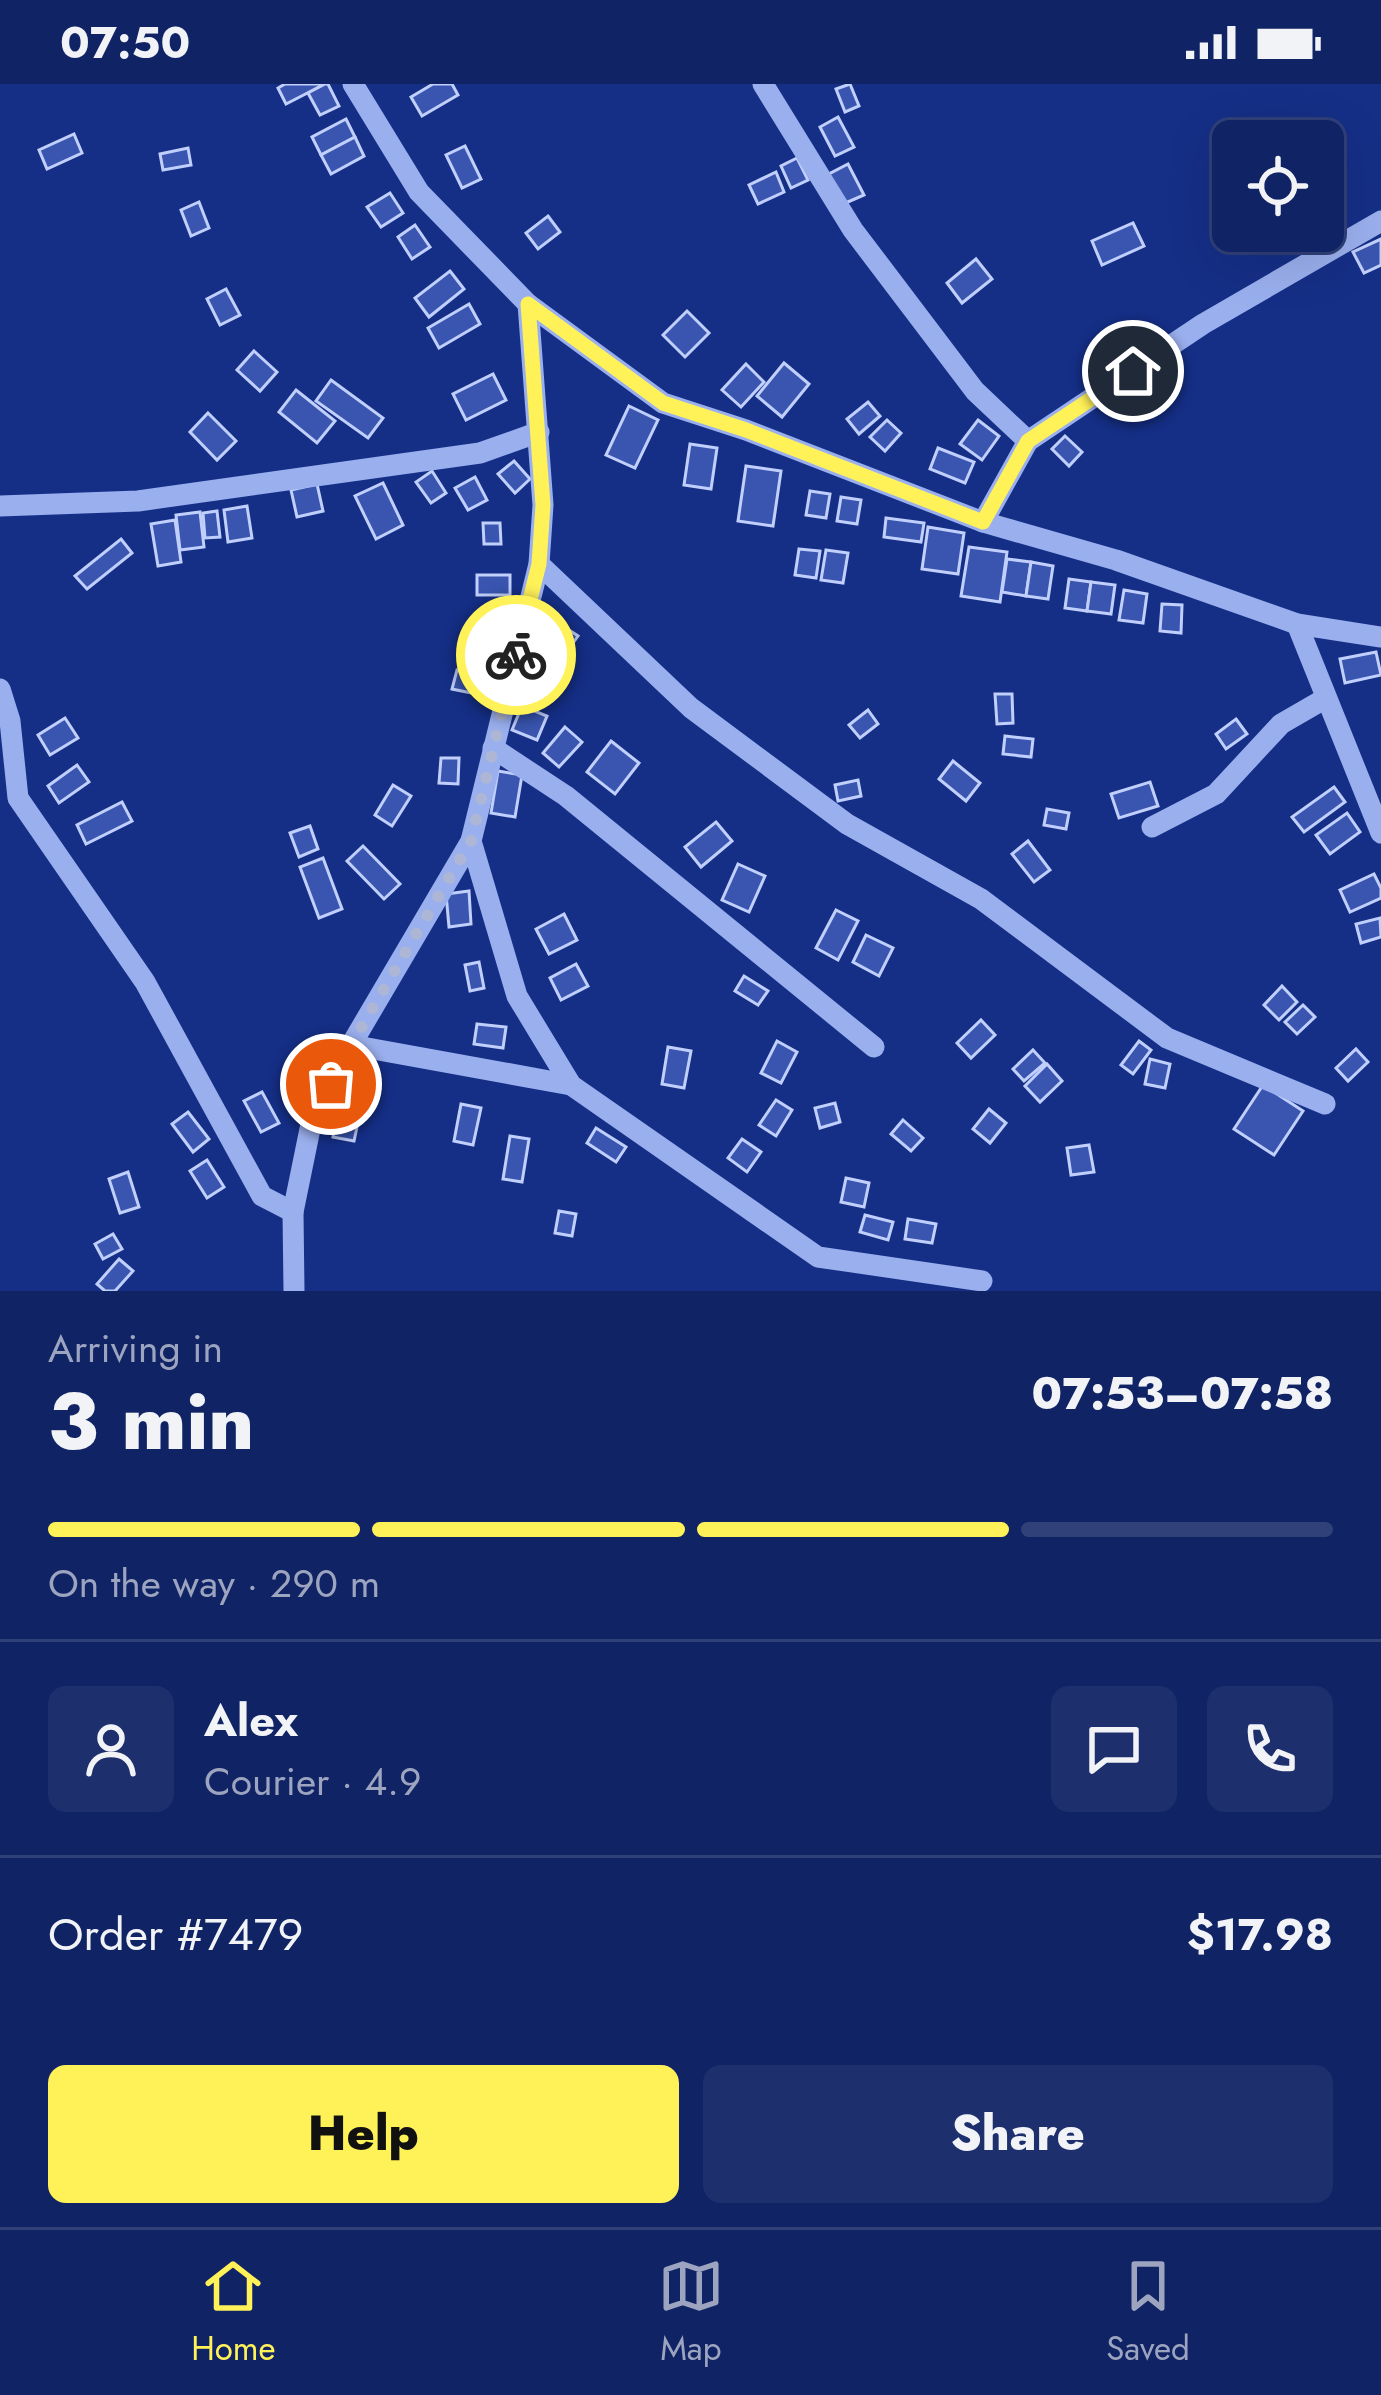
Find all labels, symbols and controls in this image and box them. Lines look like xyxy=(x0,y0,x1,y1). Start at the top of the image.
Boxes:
text: 07:50 xyxy=(60,10,190,75)
map controls xyxy=(1212,120,1344,252)
button: locate xyxy=(1212,120,1344,252)
pin xyxy=(1082,320,1184,422)
icon: home xyxy=(1100,338,1166,404)
courier xyxy=(456,595,576,715)
icon: bike xyxy=(483,622,549,688)
pin xyxy=(280,1033,382,1135)
icon: bag xyxy=(298,1051,364,1117)
text: Arriving in xyxy=(48,1320,223,1377)
text: 07:53–07:58 xyxy=(1031,1361,1333,1426)
text: 3 min xyxy=(48,1366,254,1478)
text: On the way · 290 m xyxy=(48,1555,380,1612)
button: person xyxy=(48,1686,174,1812)
button: chat xyxy=(1051,1686,1177,1812)
button: phone xyxy=(1207,1686,1333,1812)
text: Alex xyxy=(204,1688,298,1753)
text: Courier · 4.9 xyxy=(204,1753,421,1810)
text: Order #7479 xyxy=(48,1902,303,1967)
text: $17.98 xyxy=(1187,1902,1333,1967)
button: Help xyxy=(48,2065,679,2203)
button: Share xyxy=(703,2065,1333,2203)
tab: Home xyxy=(191,2253,276,2372)
tab: Map xyxy=(658,2253,724,2372)
tab: Saved xyxy=(1106,2253,1190,2372)

